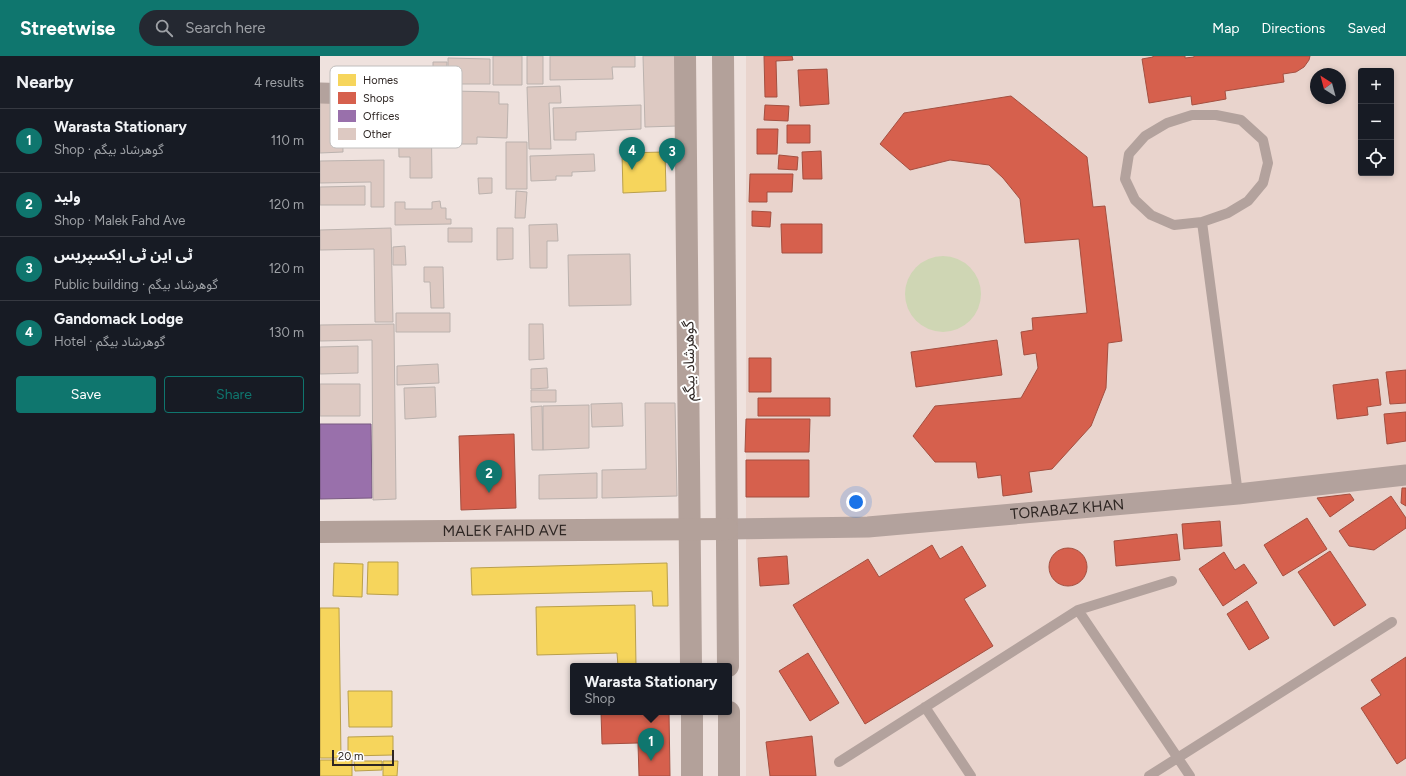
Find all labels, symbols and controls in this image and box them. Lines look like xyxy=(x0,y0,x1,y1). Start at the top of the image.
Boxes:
search box xyxy=(139,10,419,46)
text: Streetwise xyxy=(20,17,115,40)
icon: search xyxy=(153,17,175,39)
text: Search here xyxy=(185,19,265,37)
text: Map xyxy=(1212,20,1240,37)
text: Directions xyxy=(1262,20,1325,37)
text: Saved xyxy=(1347,20,1386,37)
legend xyxy=(330,66,462,148)
north arrow xyxy=(1310,68,1346,104)
map controls xyxy=(1358,68,1394,176)
button: + xyxy=(1358,68,1394,104)
text: Nearby xyxy=(16,72,74,92)
text: Homes xyxy=(363,74,398,87)
text: 4 results xyxy=(254,75,304,90)
text: Shops xyxy=(363,92,394,105)
button: − xyxy=(1358,104,1394,140)
text: Offices xyxy=(363,110,399,123)
text: Warasta Stationary xyxy=(54,118,187,136)
text: Other xyxy=(363,128,392,141)
text: 1 xyxy=(26,133,32,148)
text: 110 m xyxy=(271,133,304,148)
pin: 4 xyxy=(619,137,645,170)
pin: 3 xyxy=(659,138,685,171)
button: locate xyxy=(1358,140,1394,176)
text: Shop · گوهرشاد بیگم xyxy=(54,142,164,157)
text: ولید xyxy=(54,188,81,206)
text: 2 xyxy=(25,197,33,212)
text: 120 m xyxy=(269,197,304,212)
text: Shop · Malek Fahd Ave xyxy=(54,213,185,228)
text: ٹی این ٹی ایکسپریس xyxy=(54,246,193,264)
text: 3 xyxy=(25,261,33,276)
text: 120 m xyxy=(269,261,304,276)
text: Public building · گوهرشاد بیگم xyxy=(54,277,218,292)
text: Gandomack Lodge xyxy=(54,310,183,328)
street label: گوهرشاد بیگم xyxy=(679,320,701,401)
text: 4 xyxy=(25,325,33,340)
text: 130 m xyxy=(269,325,304,340)
text: Hotel · گوهرشاد بیگم xyxy=(54,334,165,349)
button: Save xyxy=(16,376,156,413)
button: Share xyxy=(164,376,304,413)
pin: 2 xyxy=(476,460,502,493)
your location xyxy=(846,492,866,512)
street label: TORABAZ KHAN xyxy=(1009,495,1125,523)
street label: MALEK FAHD AVE xyxy=(442,521,567,540)
popup xyxy=(570,663,732,715)
text: Warasta Stationary xyxy=(585,673,717,691)
text: Shop xyxy=(585,691,615,706)
pin: 1 xyxy=(638,728,664,761)
scale bar xyxy=(332,748,394,767)
text: 20 m xyxy=(338,750,363,763)

